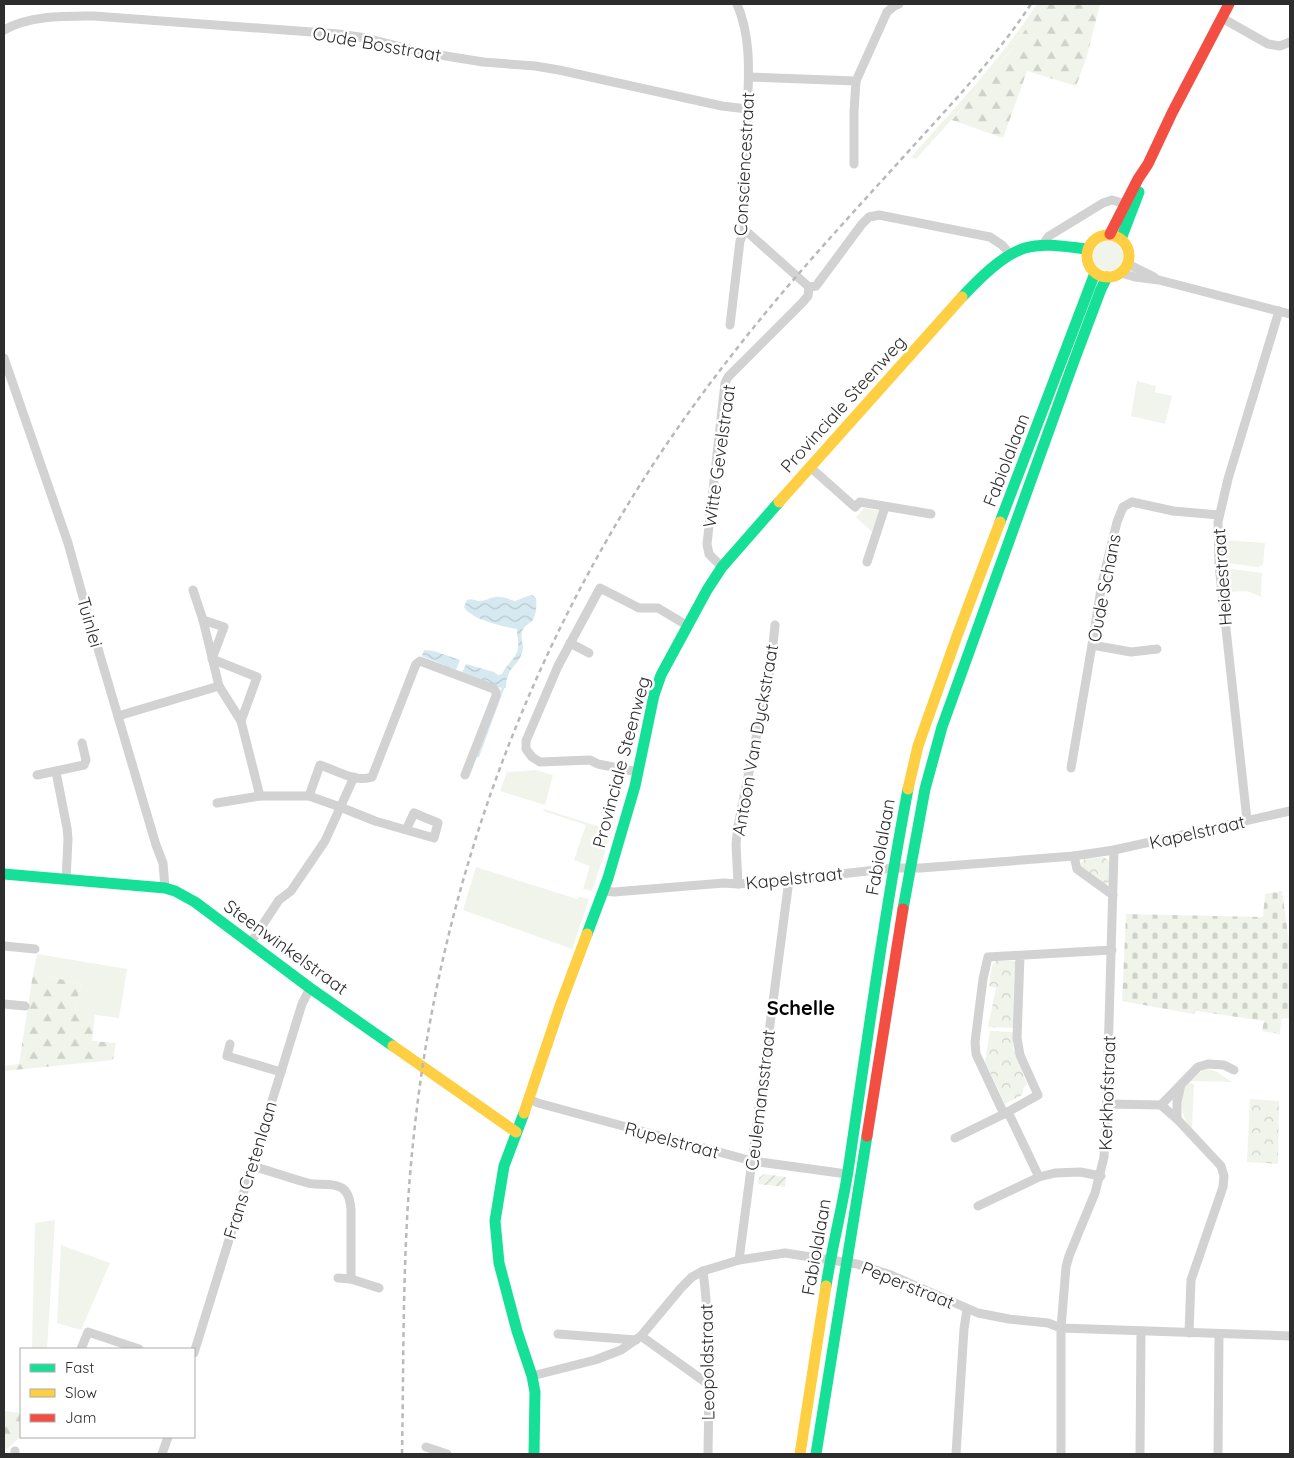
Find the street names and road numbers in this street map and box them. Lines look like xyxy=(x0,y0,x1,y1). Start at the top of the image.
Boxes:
street label: Oude Bosstraat xyxy=(311,21,443,67)
street label: Consciencestraat xyxy=(729,91,759,237)
street label: Provinciale Steenweg xyxy=(775,331,911,477)
street label: Witte Gevelstraat xyxy=(698,383,740,529)
street label: Fabiolalaan xyxy=(978,410,1034,510)
street label: Heidestraat xyxy=(1207,528,1237,626)
street label: Oude Schans xyxy=(1082,532,1126,644)
street label: Tuinlei xyxy=(72,594,108,650)
street label: Antoon Van Dyckstraat xyxy=(727,642,783,838)
street label: Provinciale Steenweg xyxy=(587,674,655,850)
street label: Fabiolalaan xyxy=(860,797,900,897)
street label: Kapelstraat xyxy=(1147,810,1247,854)
street label: Kapelstraat xyxy=(744,861,844,895)
street label: Steenwinkelstraat xyxy=(220,894,352,1000)
street label: Ceulemansstraat xyxy=(740,1028,780,1172)
street label: Kerkhofstraat xyxy=(1093,1035,1121,1151)
street label: Frans Cretenlaan xyxy=(218,1098,282,1242)
street label: Rupelstraat xyxy=(622,1116,722,1164)
street label: Fabiolalaan xyxy=(796,1197,836,1297)
street label: Peperstraat xyxy=(858,1256,958,1314)
street label: Leopoldstraat xyxy=(694,1303,720,1421)

